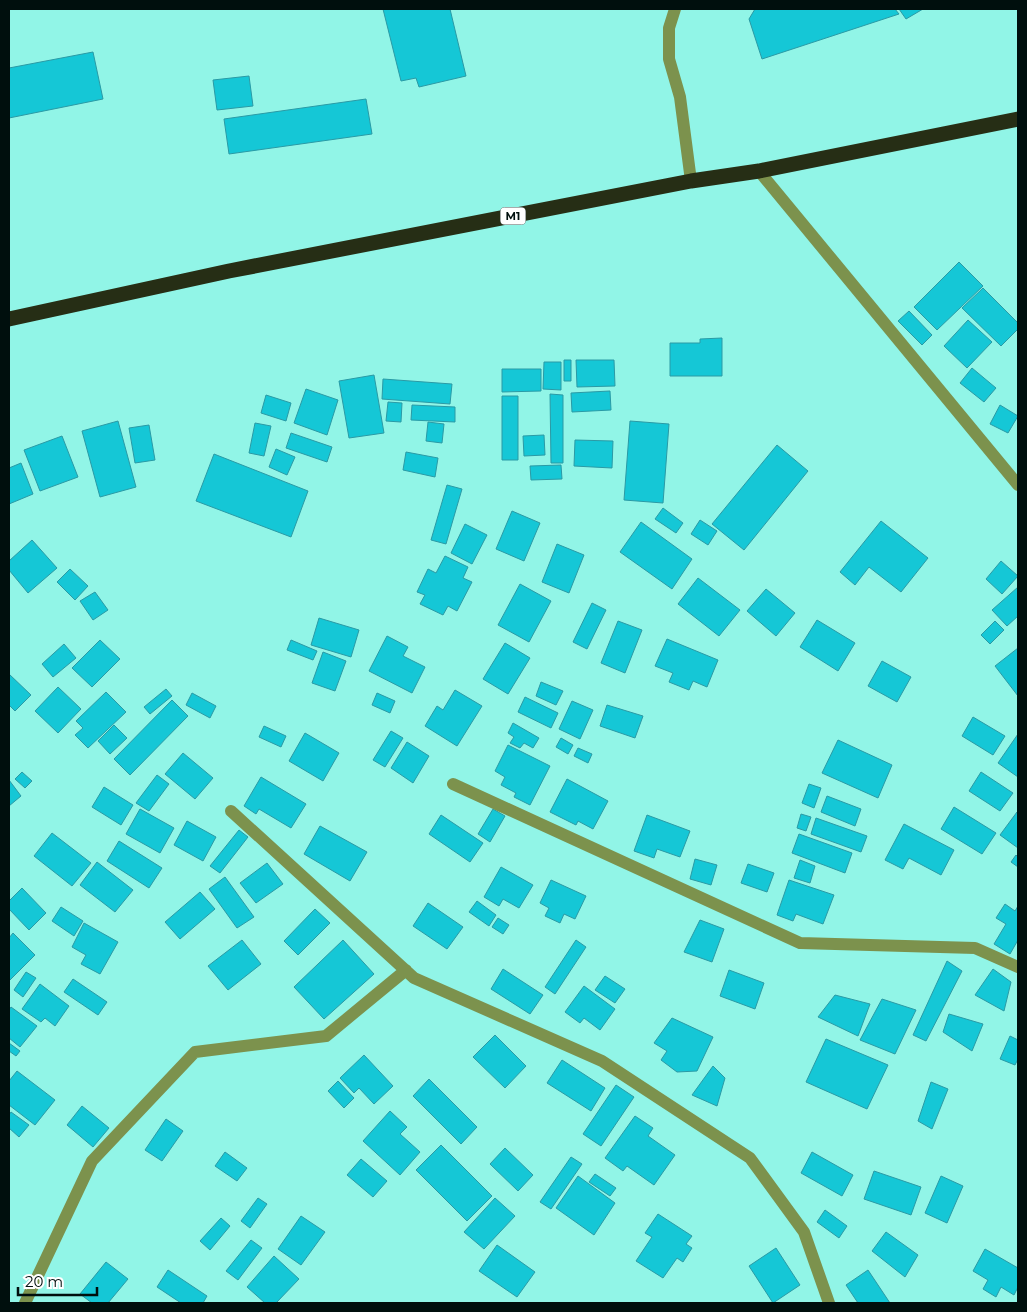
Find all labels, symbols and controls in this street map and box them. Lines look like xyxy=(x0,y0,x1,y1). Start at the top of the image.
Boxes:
road number: M1 xyxy=(500,208,526,225)
scale bar xyxy=(18,1264,96,1296)
text: 20 m xyxy=(25,1272,63,1291)

